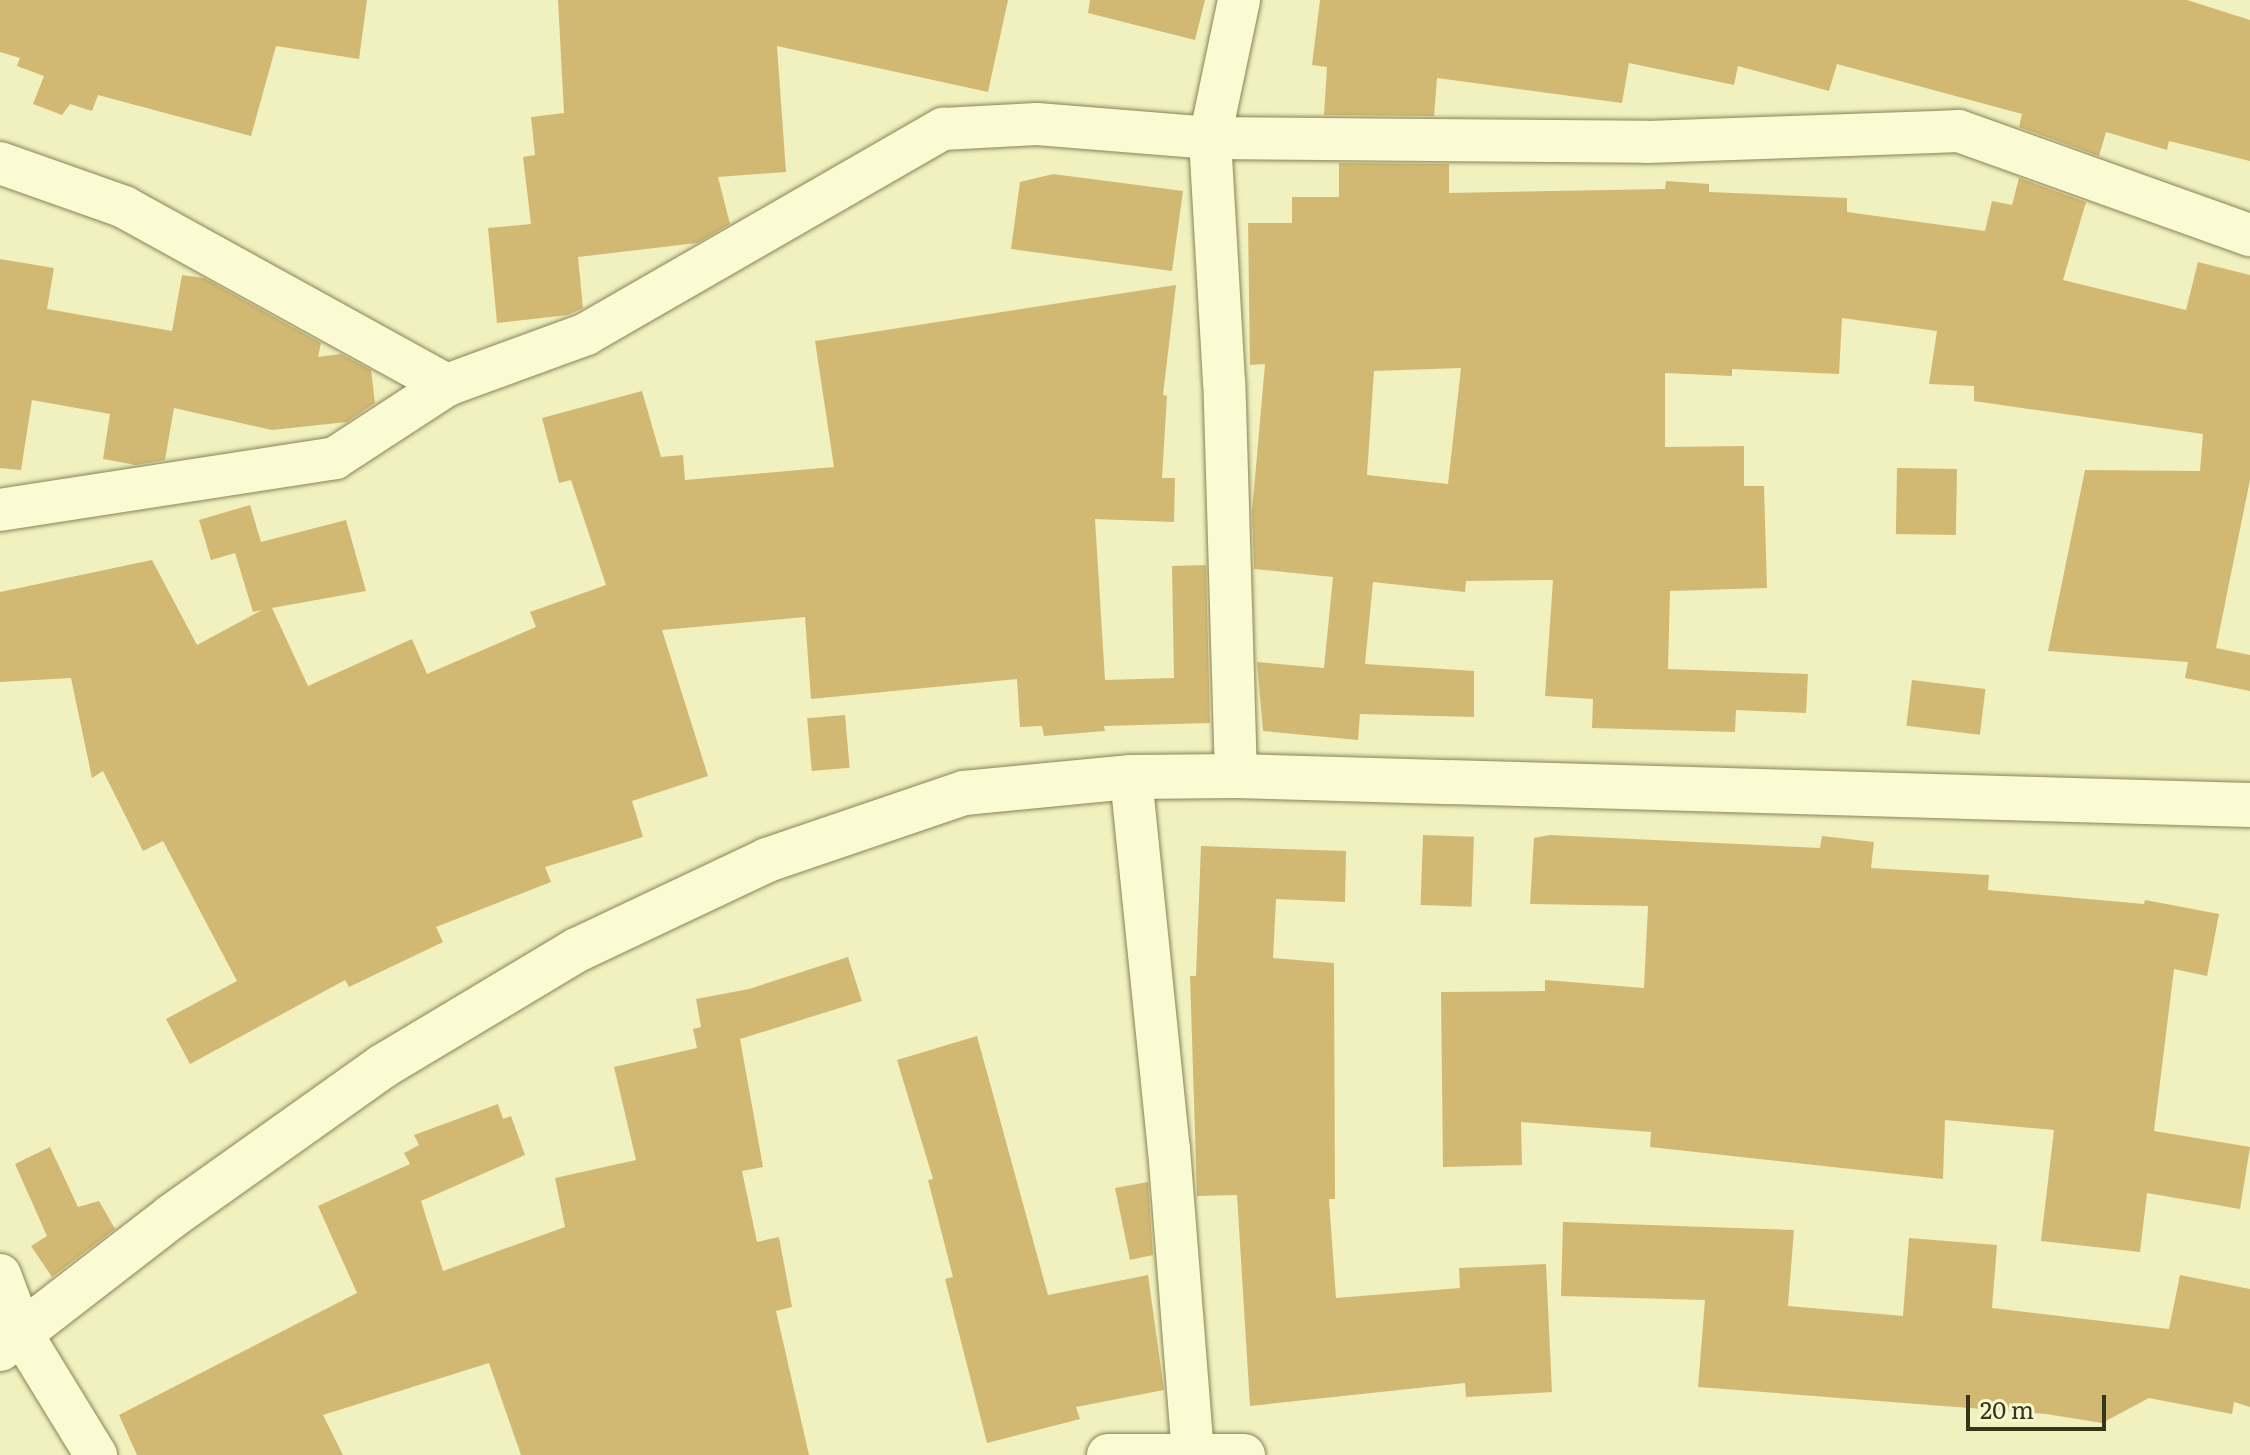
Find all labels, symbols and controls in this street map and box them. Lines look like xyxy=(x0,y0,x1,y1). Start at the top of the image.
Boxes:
scale bar xyxy=(1970,1379,2110,1429)
text: 20 m xyxy=(1980,1391,2034,1426)

